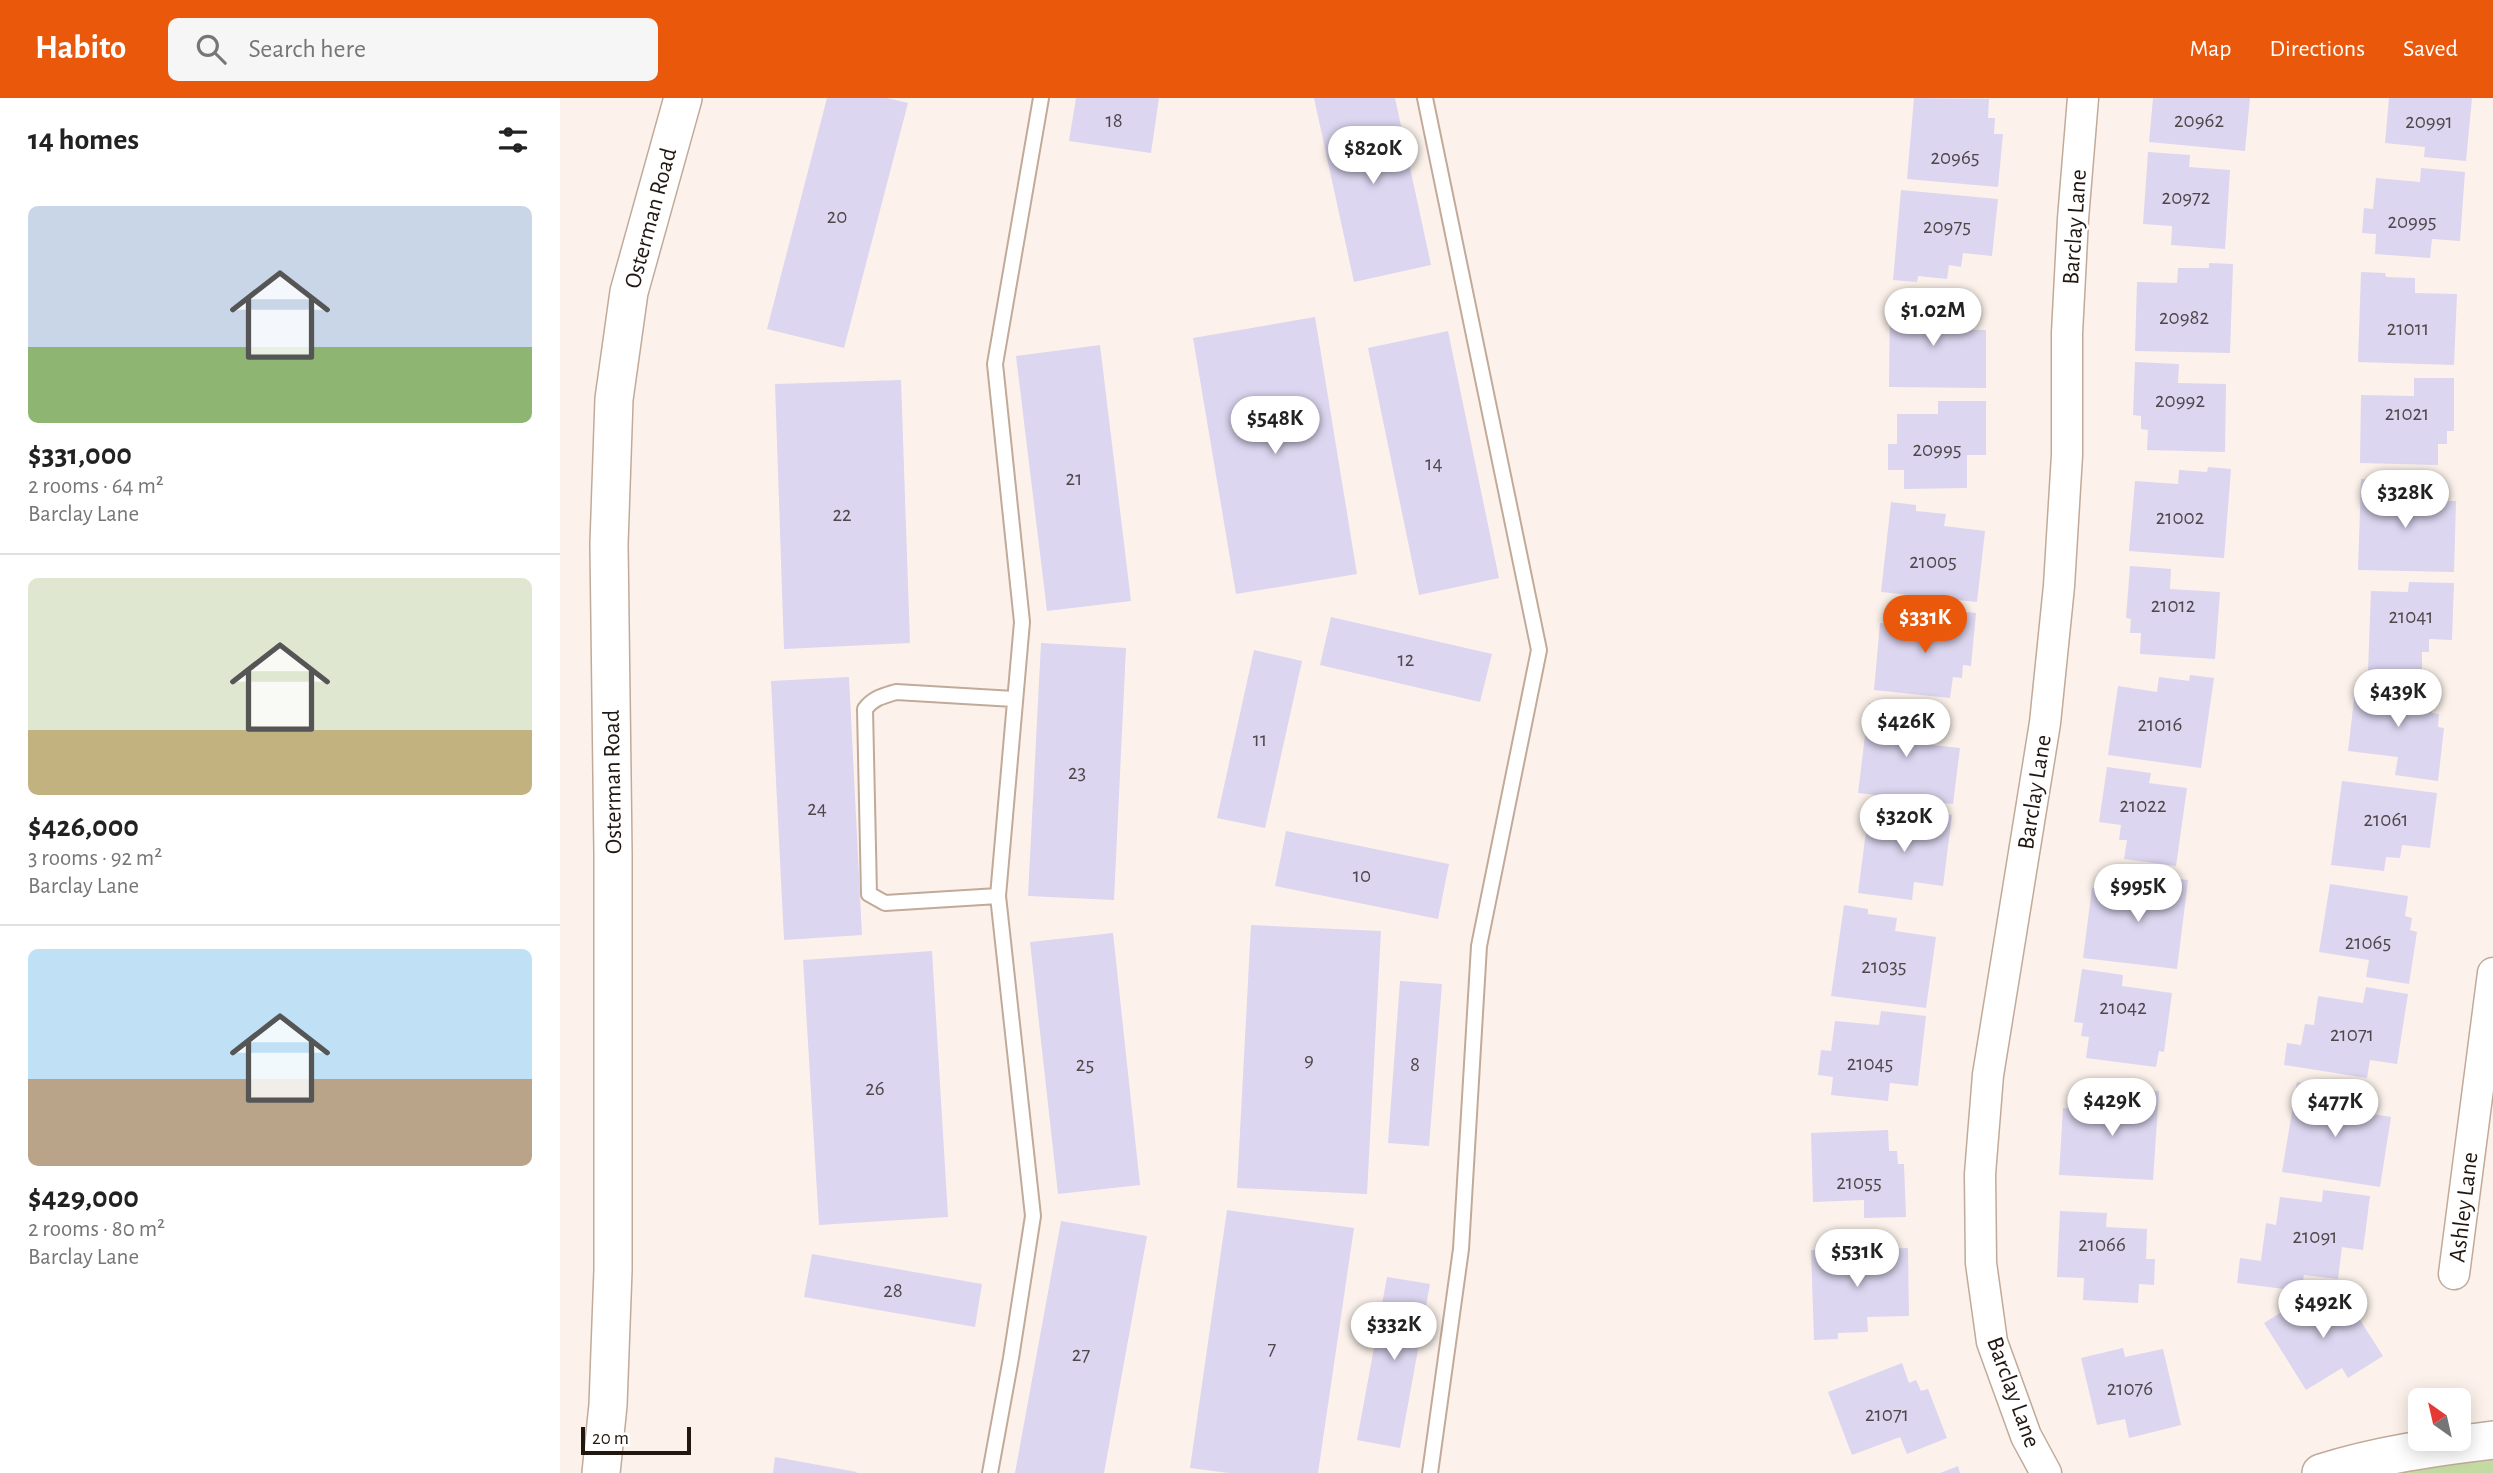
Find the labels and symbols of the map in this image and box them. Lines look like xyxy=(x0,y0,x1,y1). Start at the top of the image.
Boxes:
house number: 18 xyxy=(1105,110,1123,131)
house number: 20962 xyxy=(2174,110,2224,131)
house number: 20991 xyxy=(2405,111,2453,132)
pin: $820K xyxy=(1324,126,1422,186)
street label: Osterman Road xyxy=(621,145,681,291)
house number: 20965 xyxy=(1930,147,1980,168)
street label: Barclay Lane xyxy=(2059,168,2091,286)
house number: 20972 xyxy=(2162,187,2210,208)
house number: 20 xyxy=(827,206,847,227)
house number: 20995 xyxy=(2387,211,2437,232)
house number: 20975 xyxy=(1923,216,1971,237)
pin: $1.02M xyxy=(1876,288,1990,348)
house number: 20982 xyxy=(2159,307,2209,328)
house number: 21011 xyxy=(2387,318,2429,339)
house number: 20992 xyxy=(2155,390,2205,411)
pin: $548K xyxy=(1226,396,1324,456)
house number: 21021 xyxy=(2385,403,2429,424)
house number: 20995 xyxy=(1912,439,1962,460)
house number: 14 xyxy=(1425,453,1443,474)
house number: 21 xyxy=(1066,468,1082,489)
pin: $328K xyxy=(2356,470,2454,530)
house number: 22 xyxy=(832,504,852,525)
house number: 21002 xyxy=(2156,507,2204,528)
house number: 21005 xyxy=(1909,551,1957,572)
house number: 21012 xyxy=(2151,595,2195,616)
pin: $331K xyxy=(1876,596,1974,655)
house number: 21041 xyxy=(2388,606,2434,627)
house number: 12 xyxy=(1398,649,1414,670)
pin: $439K xyxy=(2349,670,2447,729)
pin: $426K xyxy=(1857,700,1955,759)
street label: Osterman Road xyxy=(600,710,626,854)
house number: 21016 xyxy=(2138,714,2182,735)
house number: 11 xyxy=(1253,729,1267,750)
street label: Barclay Lane xyxy=(2014,733,2056,851)
house number: 23 xyxy=(1068,762,1086,783)
pin: $320K xyxy=(1855,794,1953,854)
house number: 21022 xyxy=(2120,795,2166,816)
house number: 24 xyxy=(807,798,827,819)
house number: 21061 xyxy=(2364,809,2408,830)
pin: $995K xyxy=(2089,864,2187,924)
house number: 10 xyxy=(1353,865,1371,886)
house number: 21065 xyxy=(2345,932,2391,953)
house number: 21035 xyxy=(1861,956,1907,977)
house number: 21042 xyxy=(2099,997,2147,1018)
house number: 21071 xyxy=(2330,1024,2374,1045)
house number: 9 xyxy=(1304,1049,1314,1070)
house number: 21045 xyxy=(1847,1053,1893,1074)
house number: 25 xyxy=(1076,1054,1094,1075)
house number: 8 xyxy=(1410,1054,1420,1075)
house number: 26 xyxy=(865,1078,885,1099)
pin: $429K xyxy=(2063,1079,2161,1138)
pin: $477K xyxy=(2286,1080,2384,1139)
street label: Ashley Lane xyxy=(2445,1151,2483,1264)
house number: 21055 xyxy=(1836,1172,1882,1193)
house number: 21091 xyxy=(2293,1226,2337,1247)
pin: $531K xyxy=(1808,1230,1906,1289)
house number: 21066 xyxy=(2078,1234,2126,1255)
house number: 28 xyxy=(883,1280,903,1301)
pin: $492K xyxy=(2274,1280,2372,1340)
pin: $332K xyxy=(1345,1302,1443,1362)
street label: Barclay Lane xyxy=(1982,1334,2044,1451)
house number: 7 xyxy=(1268,1338,1277,1359)
house number: 27 xyxy=(1072,1344,1090,1365)
house number: 21076 xyxy=(2107,1378,2153,1399)
north arrow xyxy=(2408,1388,2471,1451)
house number: 21071 xyxy=(1865,1404,1909,1425)
scale bar xyxy=(581,1424,691,1456)

